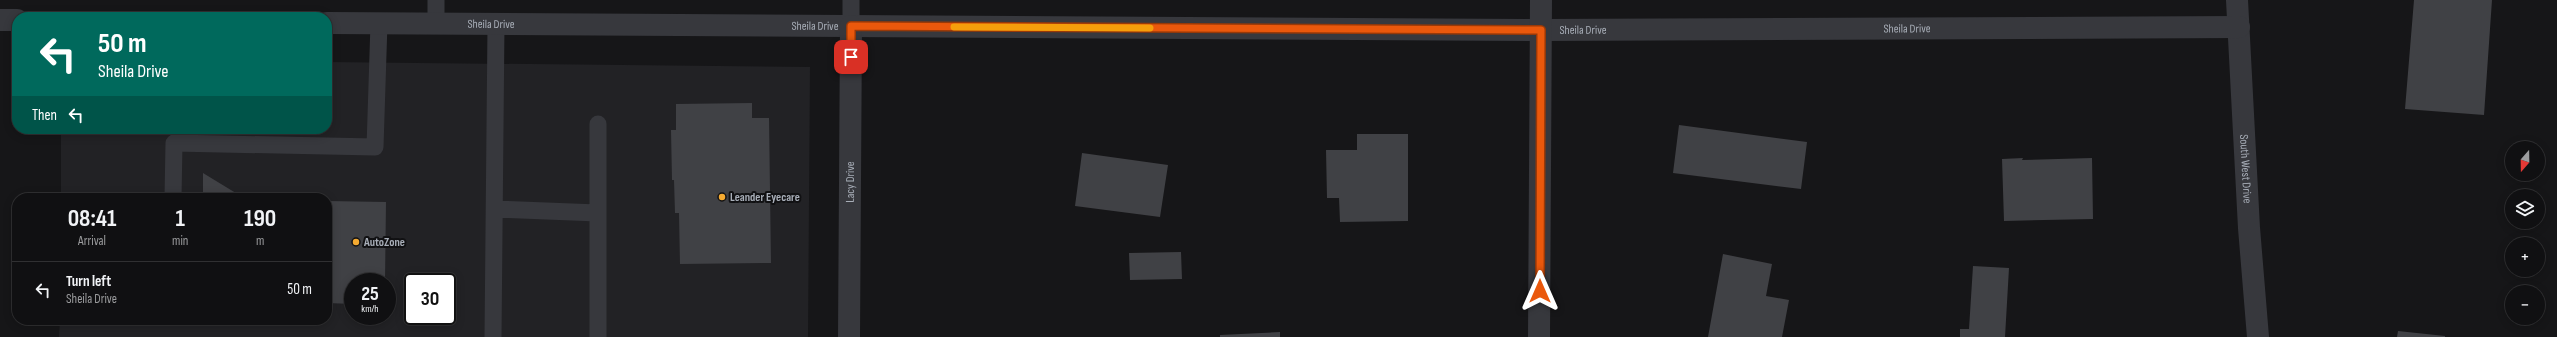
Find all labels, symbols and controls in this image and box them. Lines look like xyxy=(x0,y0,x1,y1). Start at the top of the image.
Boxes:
street label: Sheila Drive xyxy=(467,16,515,32)
street label: Sheila Drive xyxy=(791,18,839,33)
street label: Sheila Drive xyxy=(1883,21,1931,36)
street label: Sheila Drive xyxy=(1559,22,1607,37)
text: 50 m xyxy=(98,27,147,60)
icon: left xyxy=(32,28,84,80)
pin xyxy=(834,40,868,74)
icon: arrive xyxy=(840,46,862,68)
text: Sheila Drive xyxy=(98,61,169,82)
icon: left xyxy=(65,104,87,126)
text: Then xyxy=(32,106,57,125)
street label: South West Drive xyxy=(2237,134,2255,204)
north arrow xyxy=(2505,141,2545,181)
map controls xyxy=(2505,141,2545,325)
street label: Lacy Drive xyxy=(842,161,858,203)
button: layers xyxy=(2505,189,2545,229)
place label: Leander Eyecare xyxy=(730,190,800,205)
marker: Leander Eyecare xyxy=(717,192,727,202)
text: 08:41 xyxy=(68,204,116,233)
text: 1 xyxy=(176,204,185,233)
text: 190 xyxy=(244,204,276,233)
text: Arrival xyxy=(78,233,106,249)
text: min xyxy=(172,233,188,249)
text: m xyxy=(256,233,264,249)
place label: AutoZone xyxy=(363,235,405,250)
marker: AutoZone xyxy=(351,237,361,247)
button: + xyxy=(2505,237,2545,277)
position arrow xyxy=(1519,270,1561,312)
text: Turn left xyxy=(66,272,111,291)
speed limit sign: 30 xyxy=(404,273,456,325)
icon: left xyxy=(32,279,54,301)
text: 50 m xyxy=(287,280,312,299)
text: 25 xyxy=(361,282,379,306)
button: − xyxy=(2505,285,2545,325)
text: Sheila Drive xyxy=(66,291,117,307)
text: km/h xyxy=(361,303,379,315)

